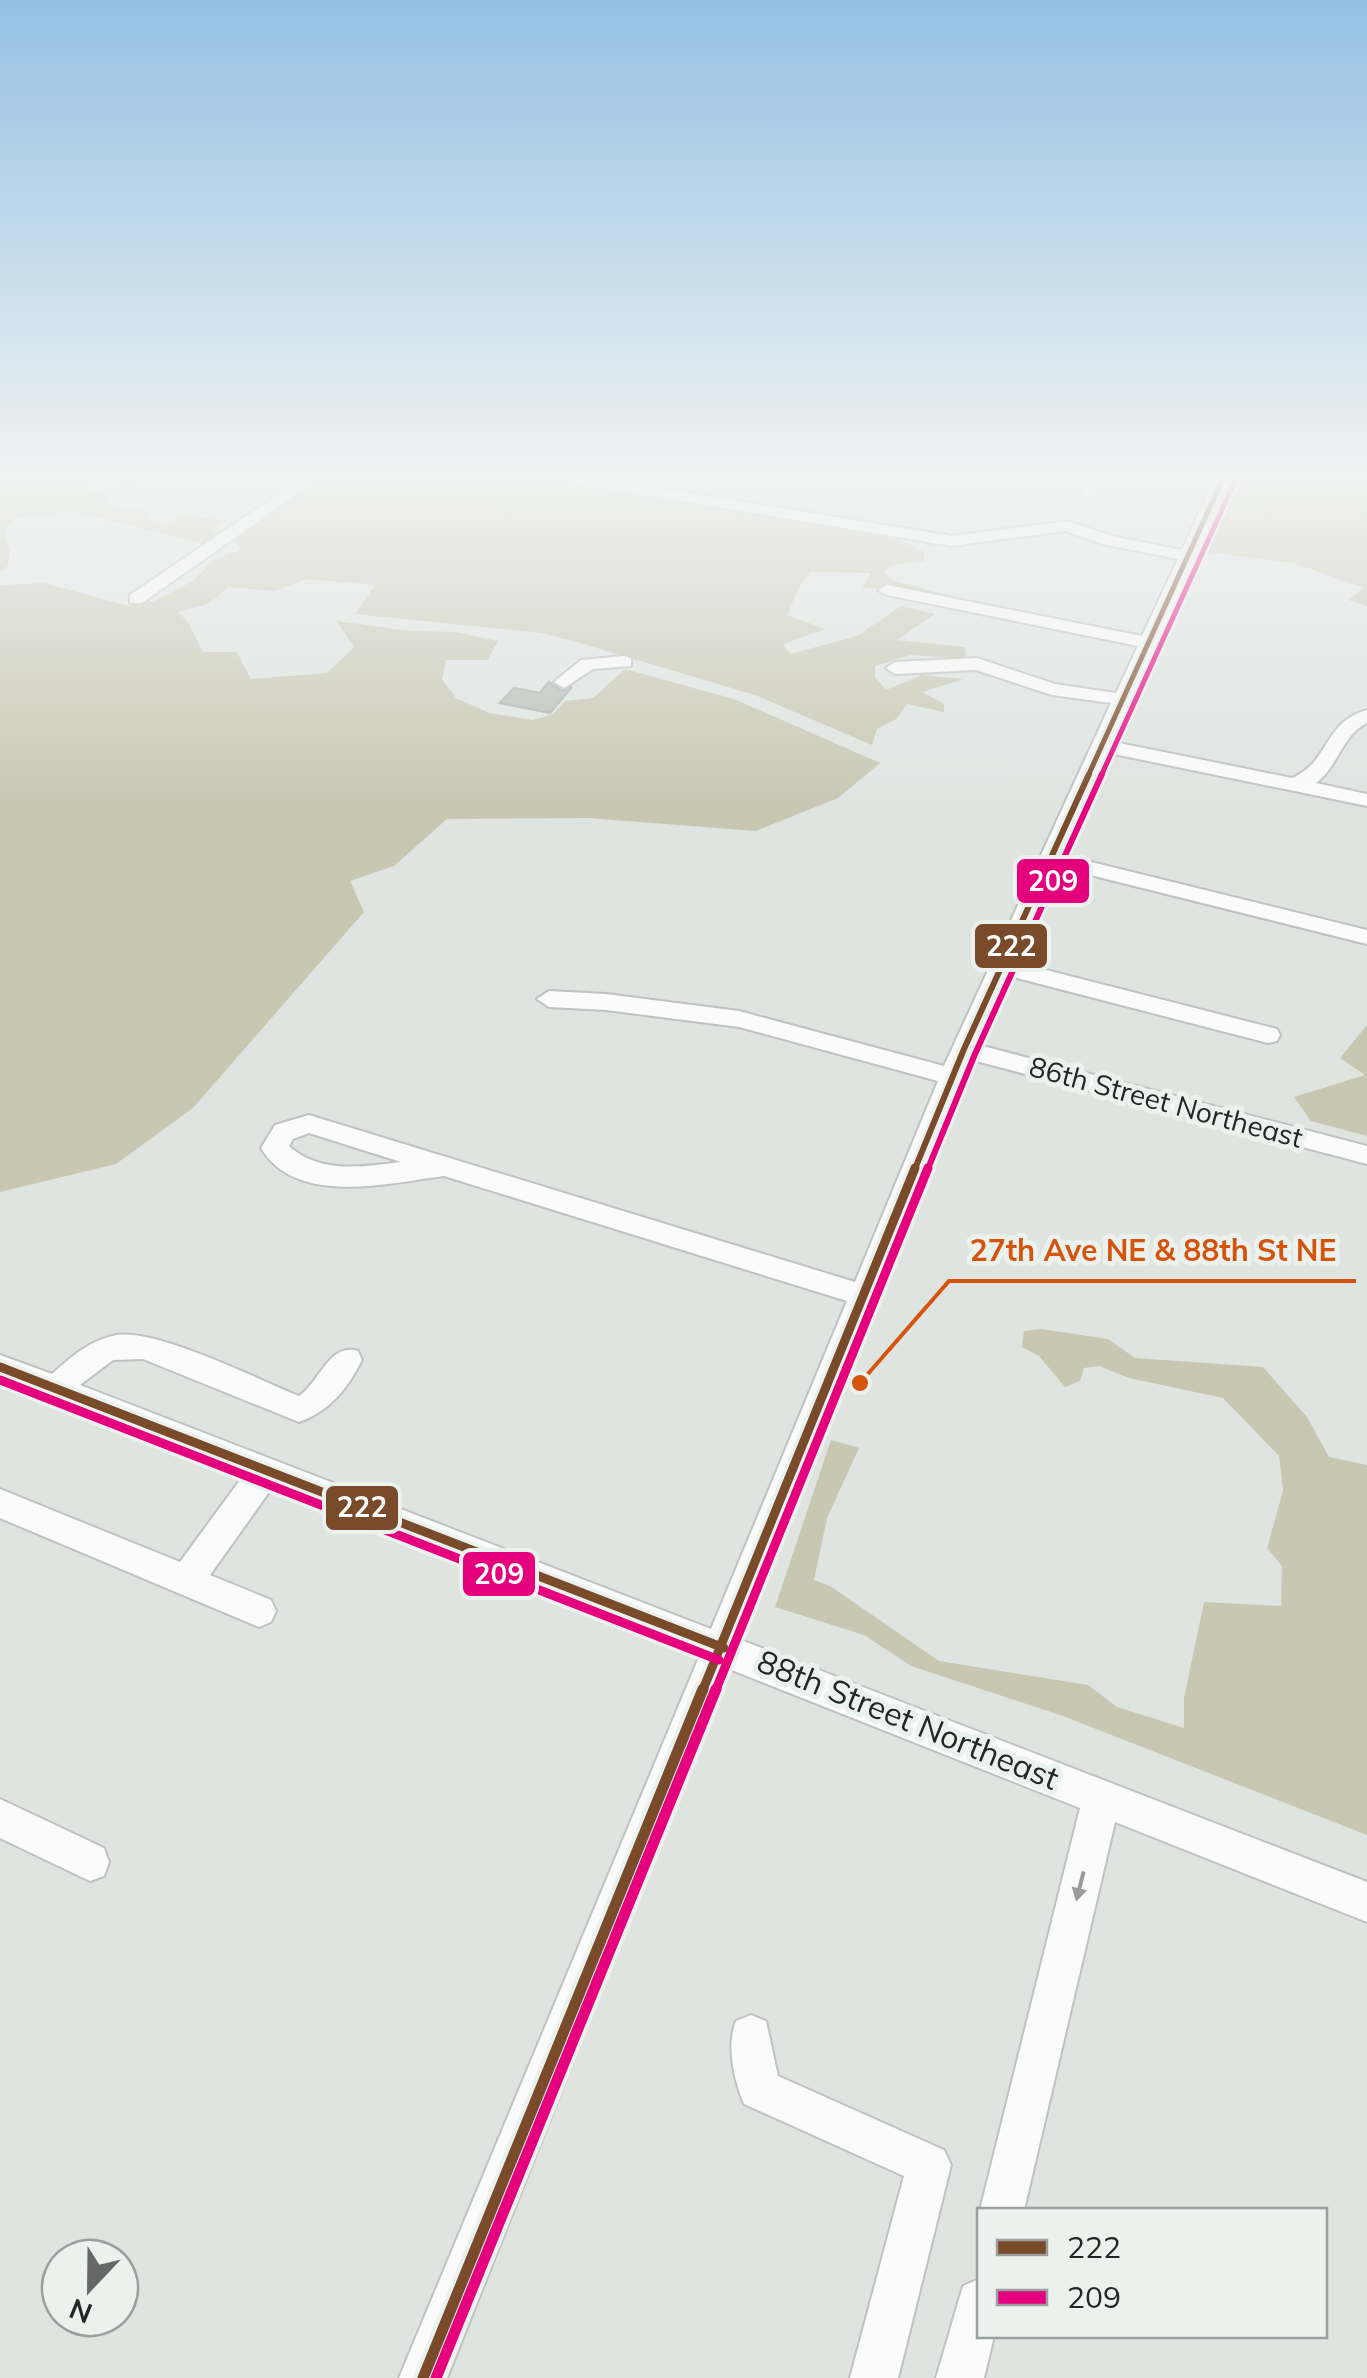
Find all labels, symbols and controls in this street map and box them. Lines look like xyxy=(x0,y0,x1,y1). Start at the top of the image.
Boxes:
line badge: 209 xyxy=(1015,857,1091,905)
text: 209 xyxy=(1028,863,1078,898)
line badge: 222 xyxy=(973,922,1049,970)
text: 222 xyxy=(986,928,1036,963)
street label: 86th Street Northeast xyxy=(1026,1048,1307,1155)
callout: 27th Ave NE & 88th St NE xyxy=(949,1221,1356,1281)
text: 27th Ave NE & 88th St NE xyxy=(970,1231,1336,1269)
line badge: 222 xyxy=(324,1484,400,1532)
text: 222 xyxy=(337,1489,387,1524)
line badge: 209 xyxy=(461,1550,537,1598)
text: 209 xyxy=(474,1556,524,1591)
street label: 88th Street Northeast xyxy=(752,1640,1065,1798)
one-way arrow xyxy=(1072,1871,1087,1902)
legend xyxy=(977,2208,1327,2338)
text: 222 xyxy=(1067,2228,1121,2266)
north arrow xyxy=(40,2238,140,2338)
text: 209 xyxy=(1067,2278,1121,2316)
text: N xyxy=(64,2291,97,2332)

